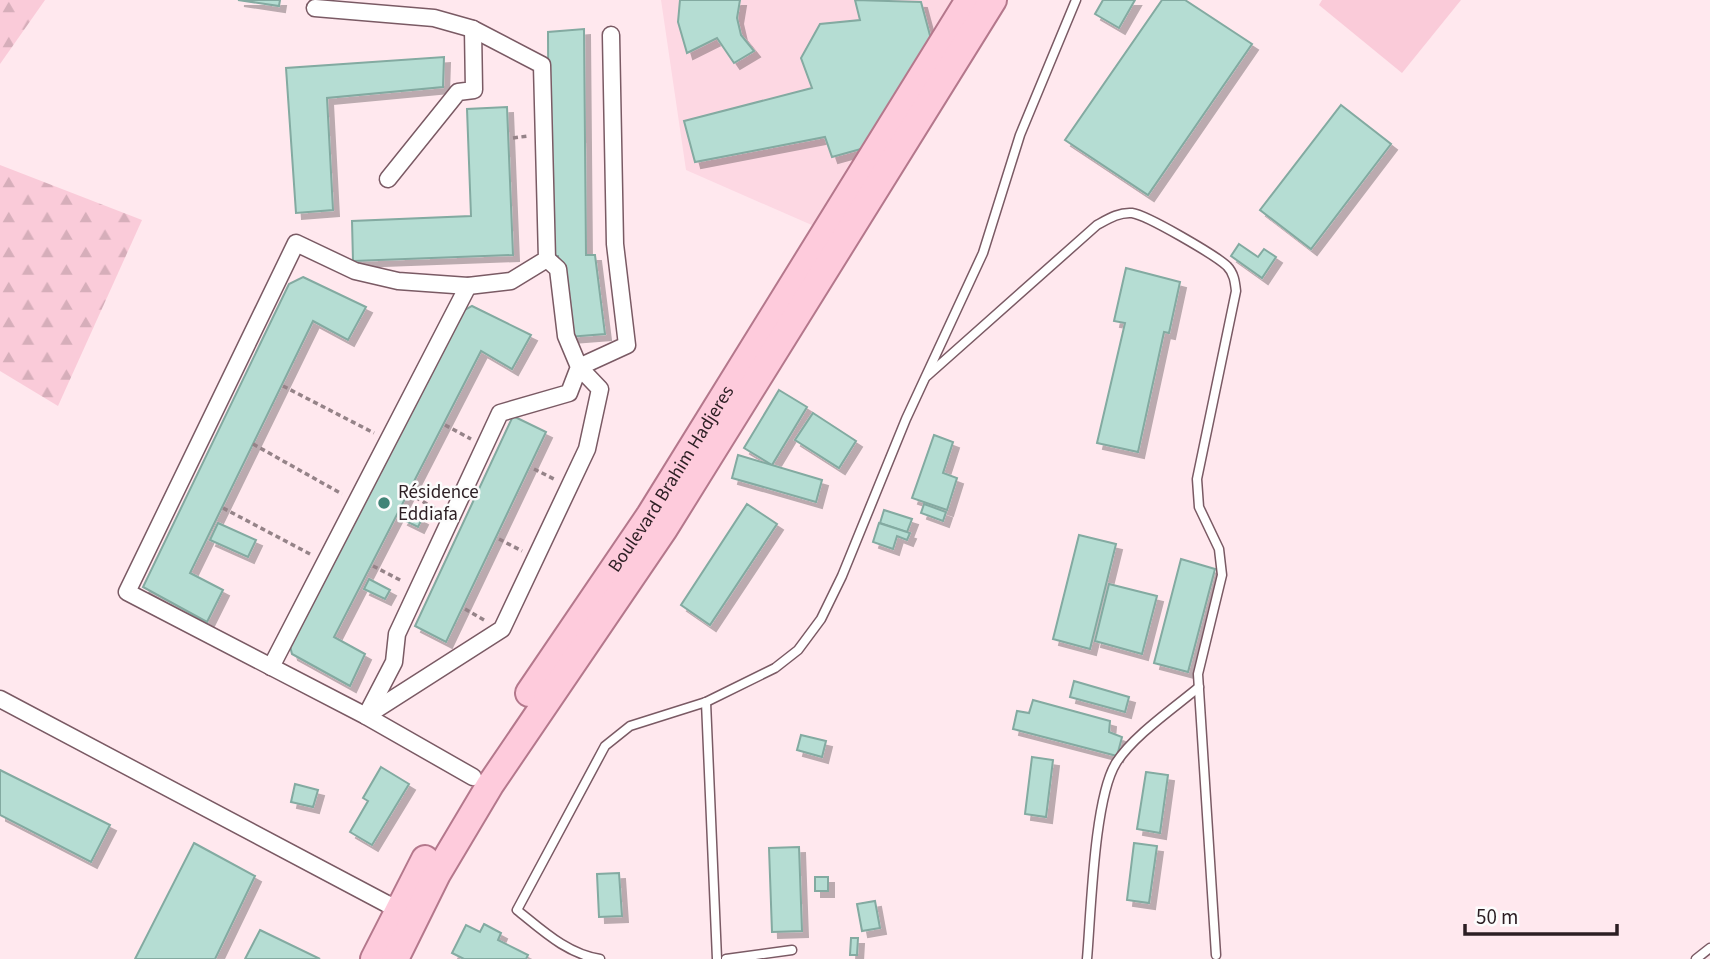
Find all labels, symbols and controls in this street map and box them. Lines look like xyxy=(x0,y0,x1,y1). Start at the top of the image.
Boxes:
street label: Boulevard Brahim Hadjeres xyxy=(601,380,741,578)
place label: Résidence Eddiafa xyxy=(398,479,479,528)
marker: Résidence Eddiafa xyxy=(376,495,392,511)
scale bar xyxy=(1465,892,1617,936)
text: 50 m xyxy=(1476,902,1518,932)

